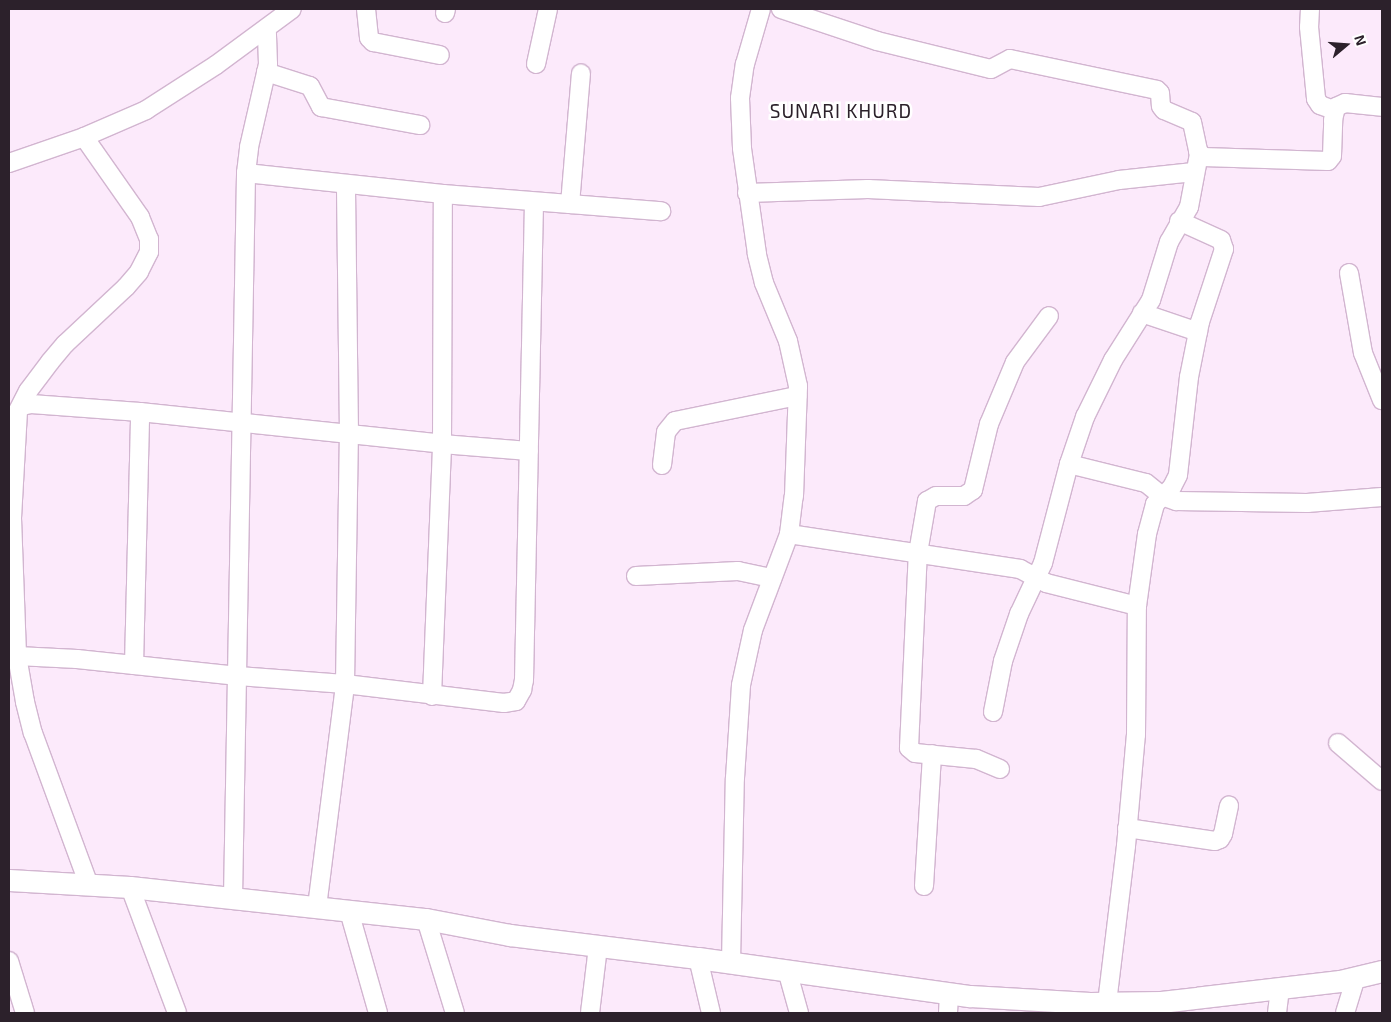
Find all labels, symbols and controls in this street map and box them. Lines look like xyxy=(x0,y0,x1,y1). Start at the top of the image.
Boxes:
north arrow xyxy=(1321,20,1371,70)
text: N xyxy=(1351,33,1370,48)
district label: SUNARI KHURD xyxy=(768,100,914,122)

